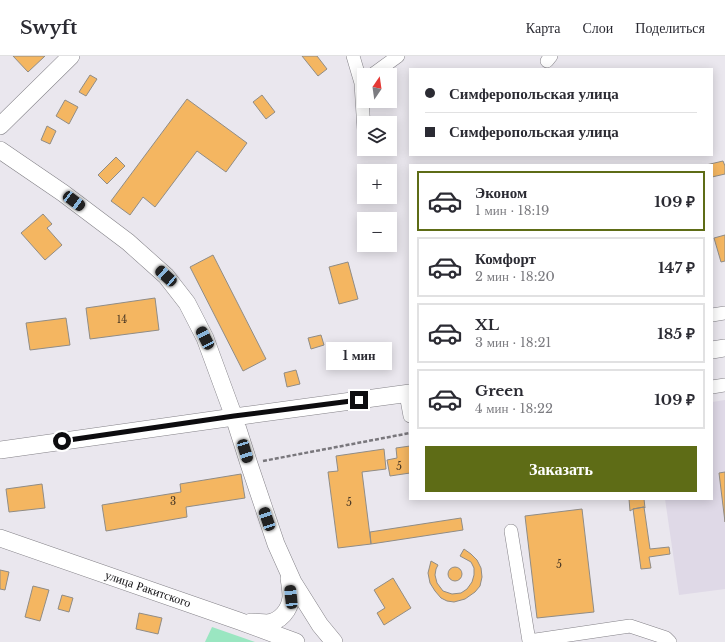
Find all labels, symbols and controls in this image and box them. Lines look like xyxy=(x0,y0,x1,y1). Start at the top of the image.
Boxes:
text: Swyft xyxy=(20,16,77,39)
text: Карта xyxy=(526,19,560,37)
text: Слои xyxy=(582,19,613,37)
text: Поделиться xyxy=(635,19,705,37)
north arrow xyxy=(357,68,397,108)
map controls xyxy=(357,68,397,252)
text: Симферопольская улица xyxy=(449,84,619,103)
button: layers xyxy=(357,116,397,156)
text: Симферопольская улица xyxy=(449,122,619,141)
button: + xyxy=(357,164,397,204)
icon: car xyxy=(427,183,463,219)
text: Эконом xyxy=(475,183,527,202)
car xyxy=(61,189,87,213)
text: 109 ₽ xyxy=(654,192,695,211)
text: 1 мин · 18:19 xyxy=(475,202,549,219)
button: − xyxy=(357,212,397,252)
icon: car xyxy=(427,249,463,285)
text: Комфорт xyxy=(475,249,536,268)
text: 147 ₽ xyxy=(658,258,695,277)
car xyxy=(153,264,179,288)
text: 2 мин · 18:20 xyxy=(475,268,555,285)
house number: 14 xyxy=(117,313,127,326)
icon: car xyxy=(427,315,463,351)
text: XL xyxy=(475,315,499,334)
text: 185 ₽ xyxy=(657,324,695,343)
car xyxy=(194,325,216,351)
text: 3 мин · 18:21 xyxy=(475,334,551,351)
callout: 1 мин xyxy=(326,342,392,370)
text: 1 мин xyxy=(343,347,375,364)
icon: car xyxy=(427,381,463,417)
text: Green xyxy=(475,381,524,400)
text: 109 ₽ xyxy=(654,390,695,409)
route end xyxy=(350,391,368,409)
text: 4 мин · 18:22 xyxy=(475,400,553,417)
route start xyxy=(53,432,71,450)
car xyxy=(236,438,254,464)
button: Заказать xyxy=(425,446,697,492)
house number: 5 xyxy=(396,460,402,473)
house number: 3 xyxy=(170,495,176,508)
house number: 5 xyxy=(346,496,352,509)
car xyxy=(257,506,277,532)
house number: 5 xyxy=(556,558,562,571)
street label: улица Ракитского xyxy=(103,567,193,610)
car xyxy=(284,584,298,610)

